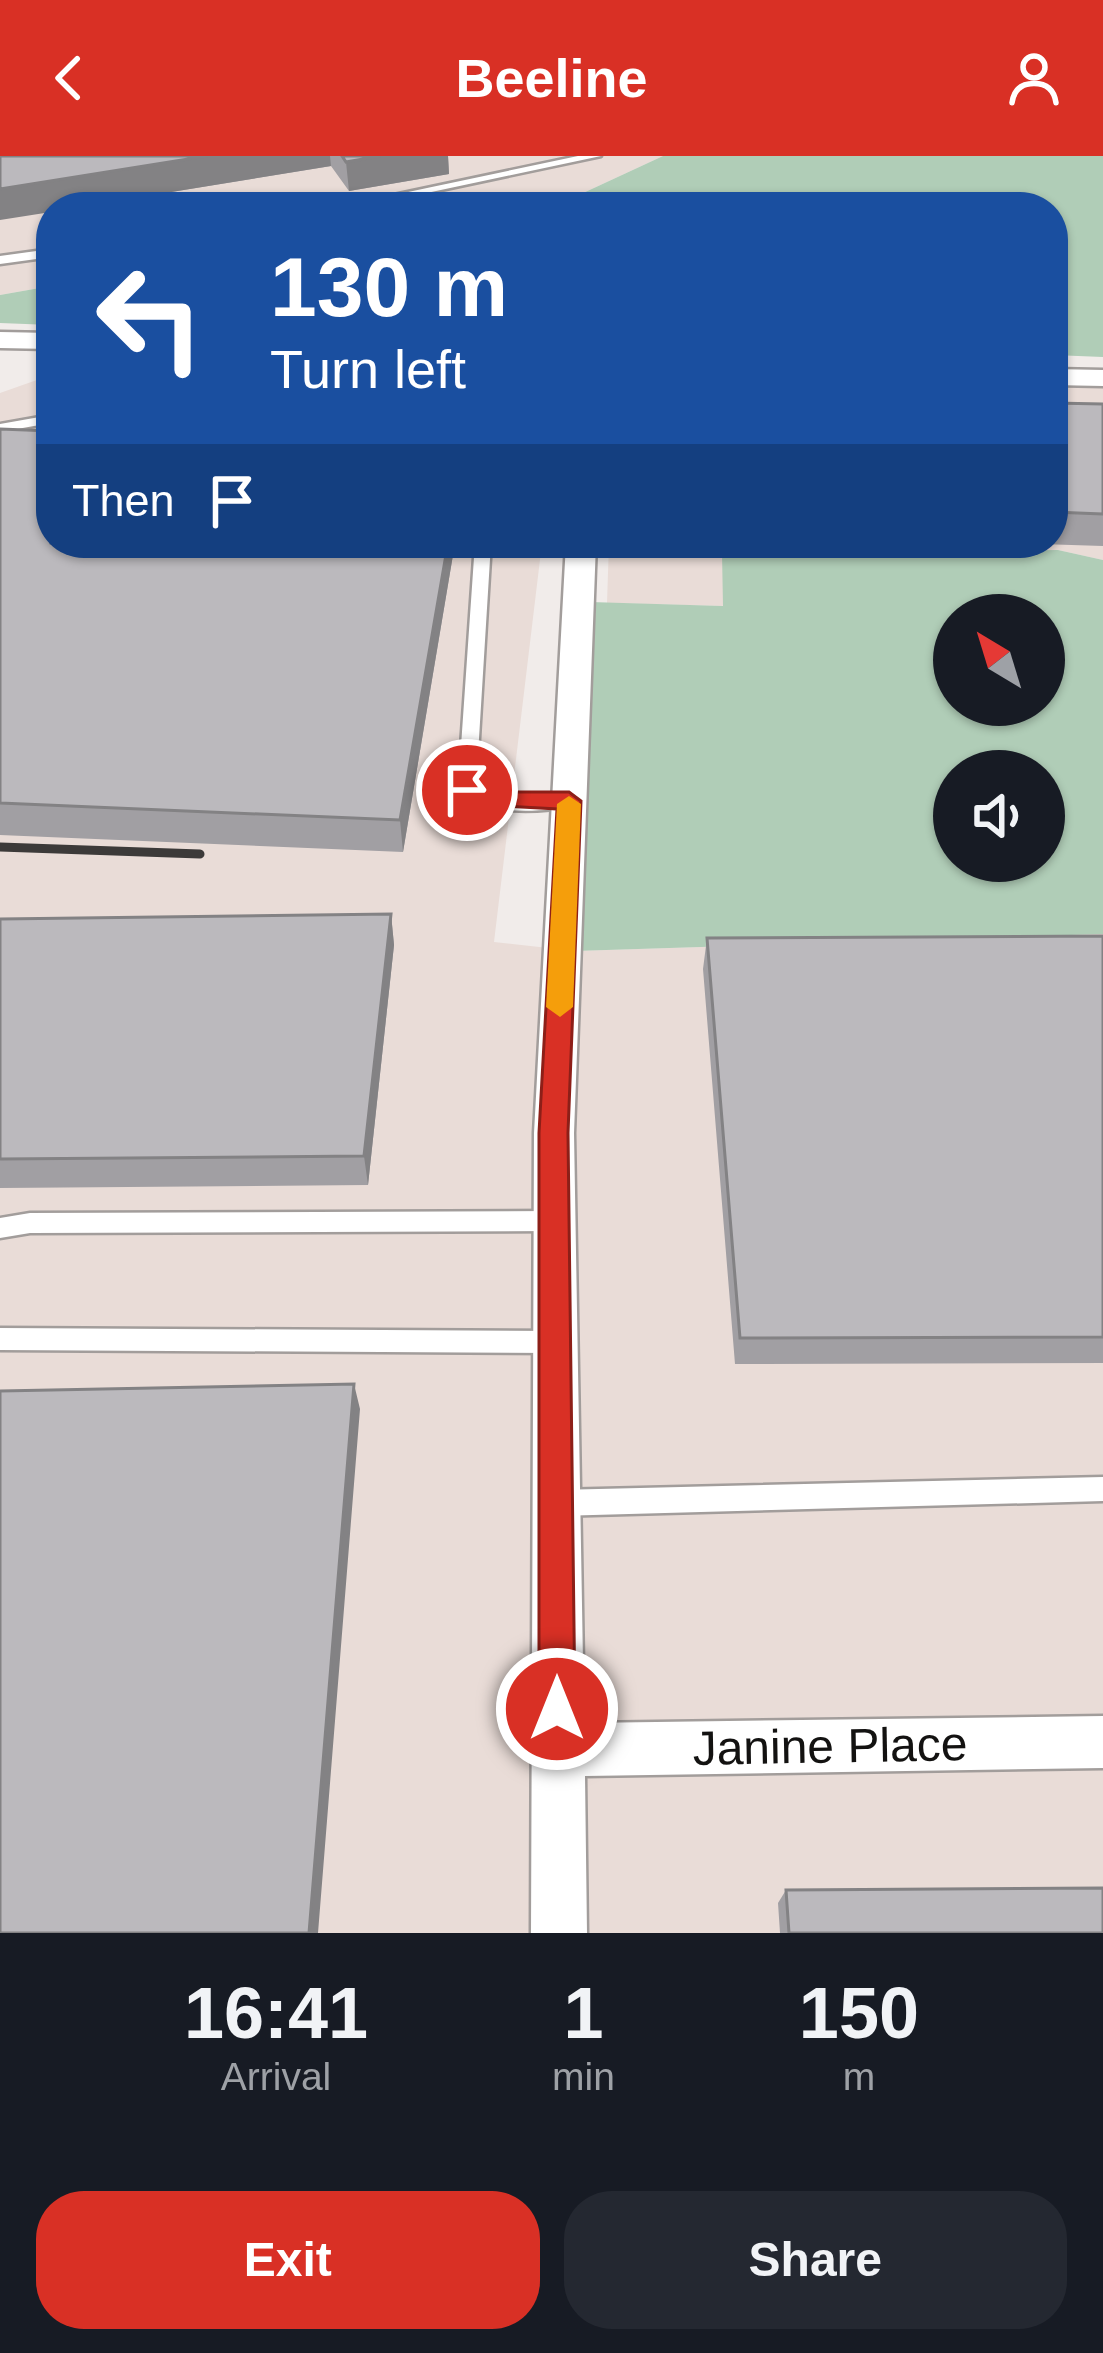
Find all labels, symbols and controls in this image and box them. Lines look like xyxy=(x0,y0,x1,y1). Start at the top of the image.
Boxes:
icon: back xyxy=(36,45,102,111)
icon: person xyxy=(1001,45,1067,111)
text: Beeline xyxy=(455,48,648,108)
icon: left xyxy=(72,240,228,396)
text: 130 m xyxy=(270,240,508,334)
text: Turn left xyxy=(270,339,466,399)
icon: arrive xyxy=(199,468,265,534)
text: Then xyxy=(72,475,175,526)
north arrow xyxy=(933,594,1065,726)
map controls xyxy=(933,594,1065,882)
pin xyxy=(416,739,518,841)
button: sound xyxy=(933,750,1065,882)
icon: arrive xyxy=(434,757,500,823)
position arrow xyxy=(494,1646,620,1772)
street label: Janine Place xyxy=(692,1717,968,1775)
text: 16:41 xyxy=(184,1973,368,2053)
text: 1 xyxy=(563,1973,604,2053)
text: 150 xyxy=(799,1973,919,2053)
text: Arrival xyxy=(221,2055,331,2098)
text: min xyxy=(552,2055,615,2098)
text: m xyxy=(843,2055,875,2098)
button: Exit xyxy=(36,2191,540,2329)
button: Share xyxy=(564,2191,1067,2329)

